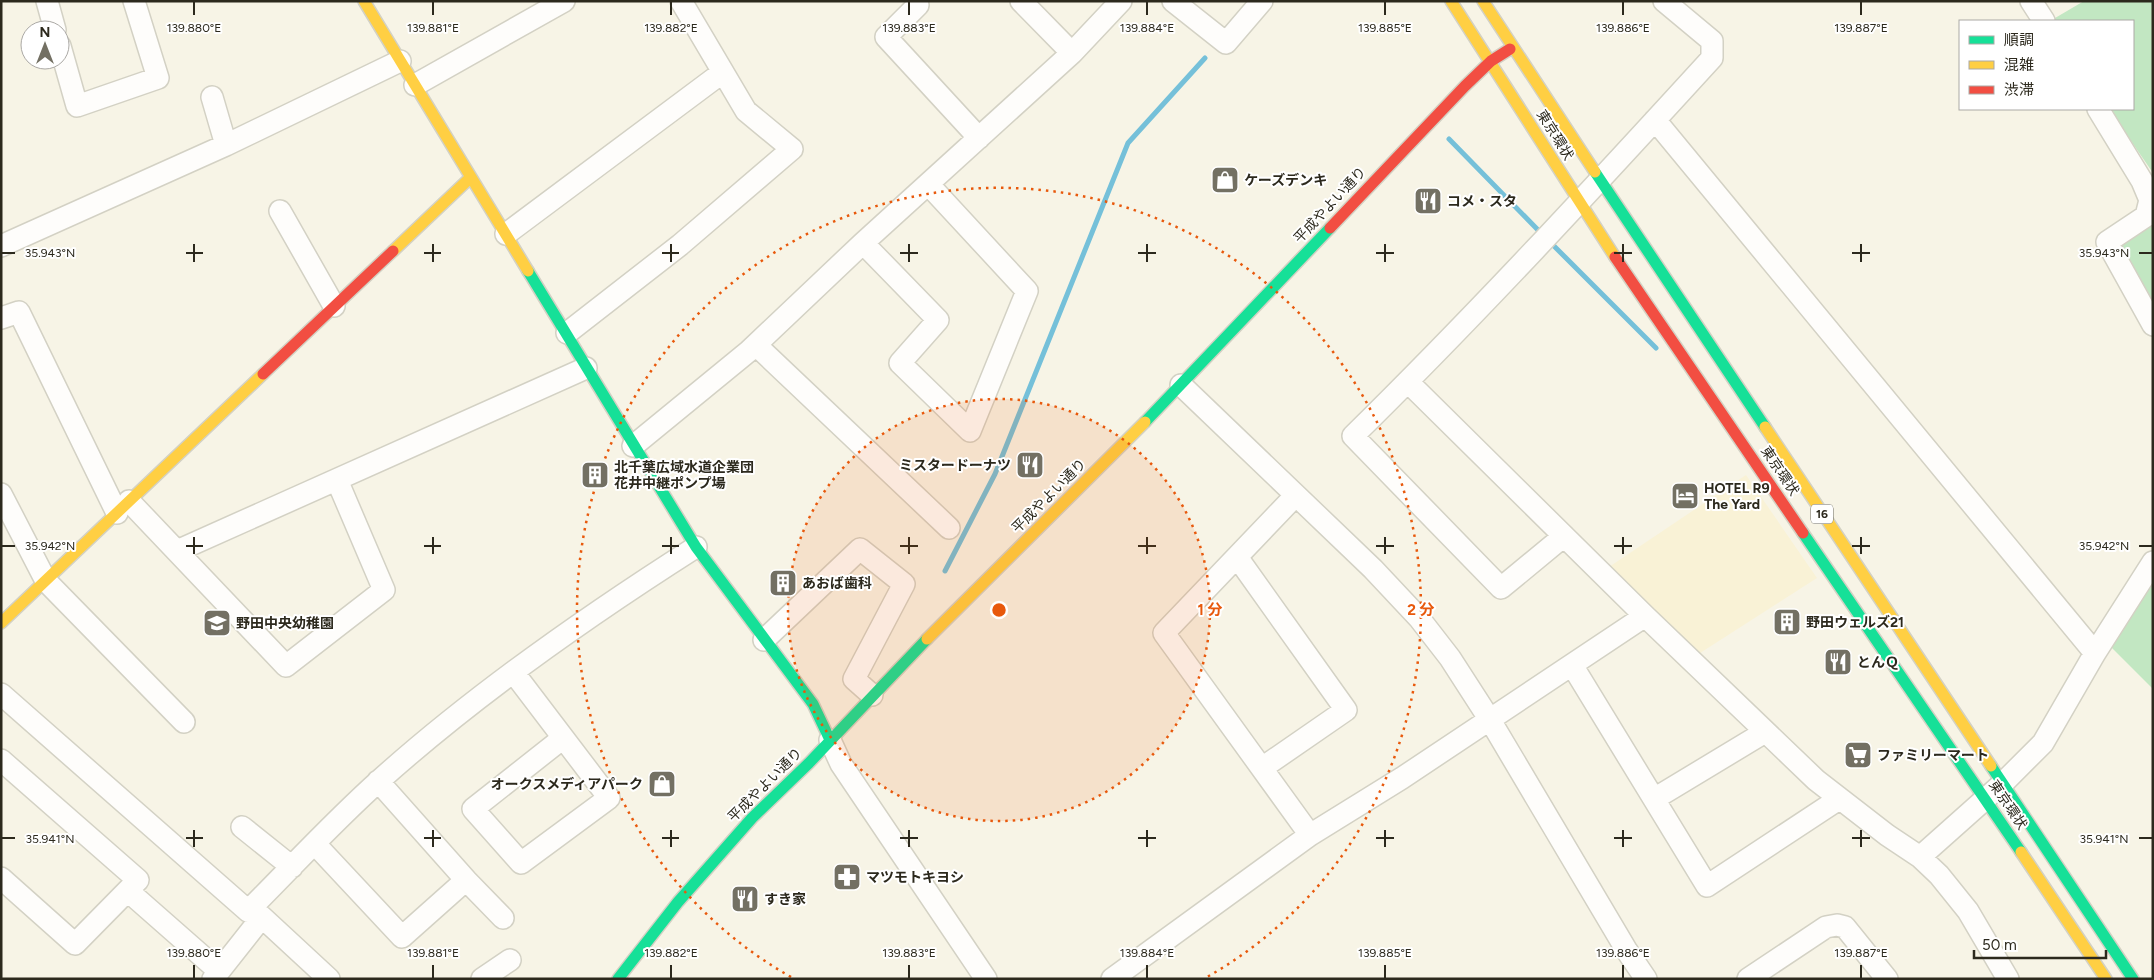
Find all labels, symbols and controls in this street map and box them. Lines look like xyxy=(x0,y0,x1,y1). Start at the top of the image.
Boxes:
north arrow xyxy=(20,20,70,70)
legend xyxy=(1959,20,2134,110)
text: 139.880°E xyxy=(167,21,221,35)
text: 139.881°E xyxy=(407,21,459,35)
text: 139.882°E xyxy=(644,21,698,35)
text: 139.883°E xyxy=(882,21,936,35)
text: 139.884°E xyxy=(1120,21,1174,35)
text: 139.885°E xyxy=(1358,21,1412,35)
text: 139.886°E xyxy=(1596,21,1650,35)
text: 139.887°E xyxy=(1834,21,1888,35)
text: N xyxy=(40,24,50,41)
text: 順調 xyxy=(2004,31,2034,49)
text: 混雑 xyxy=(2004,56,2034,74)
text: 渋滞 xyxy=(2004,81,2034,99)
street label: 東京環状 xyxy=(1533,107,1577,163)
street label: 平成やよい通り xyxy=(1290,163,1370,247)
shop icon: ケーズデンキ xyxy=(1210,165,1240,195)
place label: ケーズデンキ xyxy=(1244,172,1327,189)
restaurant icon: コメ・スタ xyxy=(1413,186,1443,216)
place label: コメ・スタ xyxy=(1447,193,1517,210)
text: 35.943°N xyxy=(25,246,75,260)
text: 35.943°N xyxy=(2079,246,2129,260)
street label: 東京環状 xyxy=(1757,443,1803,499)
restaurant icon: ミスタードーナツ xyxy=(1015,450,1045,480)
street label: 平成やよい通り xyxy=(1008,455,1090,537)
place label: ミスタードーナツ xyxy=(899,457,1011,474)
place label: 北千葉広域水道企業団 花井中継ポンプ場 xyxy=(614,459,754,492)
building icon: 北千葉広域水道企業団 花井中継ポンプ場 xyxy=(580,460,610,490)
place label: HOTEL R9 The Yard xyxy=(1704,480,1770,513)
hotel icon: HOTEL R9 The Yard xyxy=(1670,481,1700,511)
road number: 16 xyxy=(1811,504,1833,524)
text: 35.942°N xyxy=(25,539,75,553)
text: 35.942°N xyxy=(2079,539,2129,553)
building icon: あおば歯科 xyxy=(768,568,798,598)
place label: あおば歯科 xyxy=(802,575,872,592)
centre of rings xyxy=(990,601,1008,619)
text: 1 分 xyxy=(1198,601,1222,619)
text: 2 分 xyxy=(1407,601,1435,619)
building icon: 野田ウェルズ21 xyxy=(1772,607,1802,637)
school or university icon: 野田中央幼稚園 xyxy=(202,608,232,638)
place label: 野田ウェルズ21 xyxy=(1806,614,1904,631)
place label: 野田中央幼稚園 xyxy=(236,615,334,632)
restaurant icon: とんＱ xyxy=(1823,647,1853,677)
place label: とんＱ xyxy=(1857,654,1899,671)
supermarket icon: ファミリーマート xyxy=(1843,740,1873,770)
street label: 平成やよい通り xyxy=(724,744,806,826)
place label: ファミリーマート xyxy=(1877,747,1989,764)
shop icon: オークスメディアパーク xyxy=(647,769,677,799)
place label: オークスメディアパーク xyxy=(491,776,643,793)
street label: 東京環状 xyxy=(1985,777,2031,833)
text: 35.941°N xyxy=(26,832,74,846)
text: 35.941°N xyxy=(2080,832,2128,846)
pharmacy icon: マツモトキヨシ xyxy=(832,862,862,892)
place label: マツモトキヨシ xyxy=(866,869,964,886)
restaurant icon: すき家 xyxy=(730,884,760,914)
place label: すき家 xyxy=(764,891,806,908)
scale bar xyxy=(1974,928,2106,960)
text: 50 m xyxy=(1982,936,2017,954)
text: 139.880°E xyxy=(167,946,221,960)
text: 139.881°E xyxy=(407,946,459,960)
text: 139.882°E xyxy=(644,946,698,960)
text: 139.883°E xyxy=(882,946,936,960)
text: 139.884°E xyxy=(1120,946,1174,960)
text: 139.885°E xyxy=(1358,946,1412,960)
text: 139.886°E xyxy=(1596,946,1650,960)
text: 139.887°E xyxy=(1834,946,1888,960)

